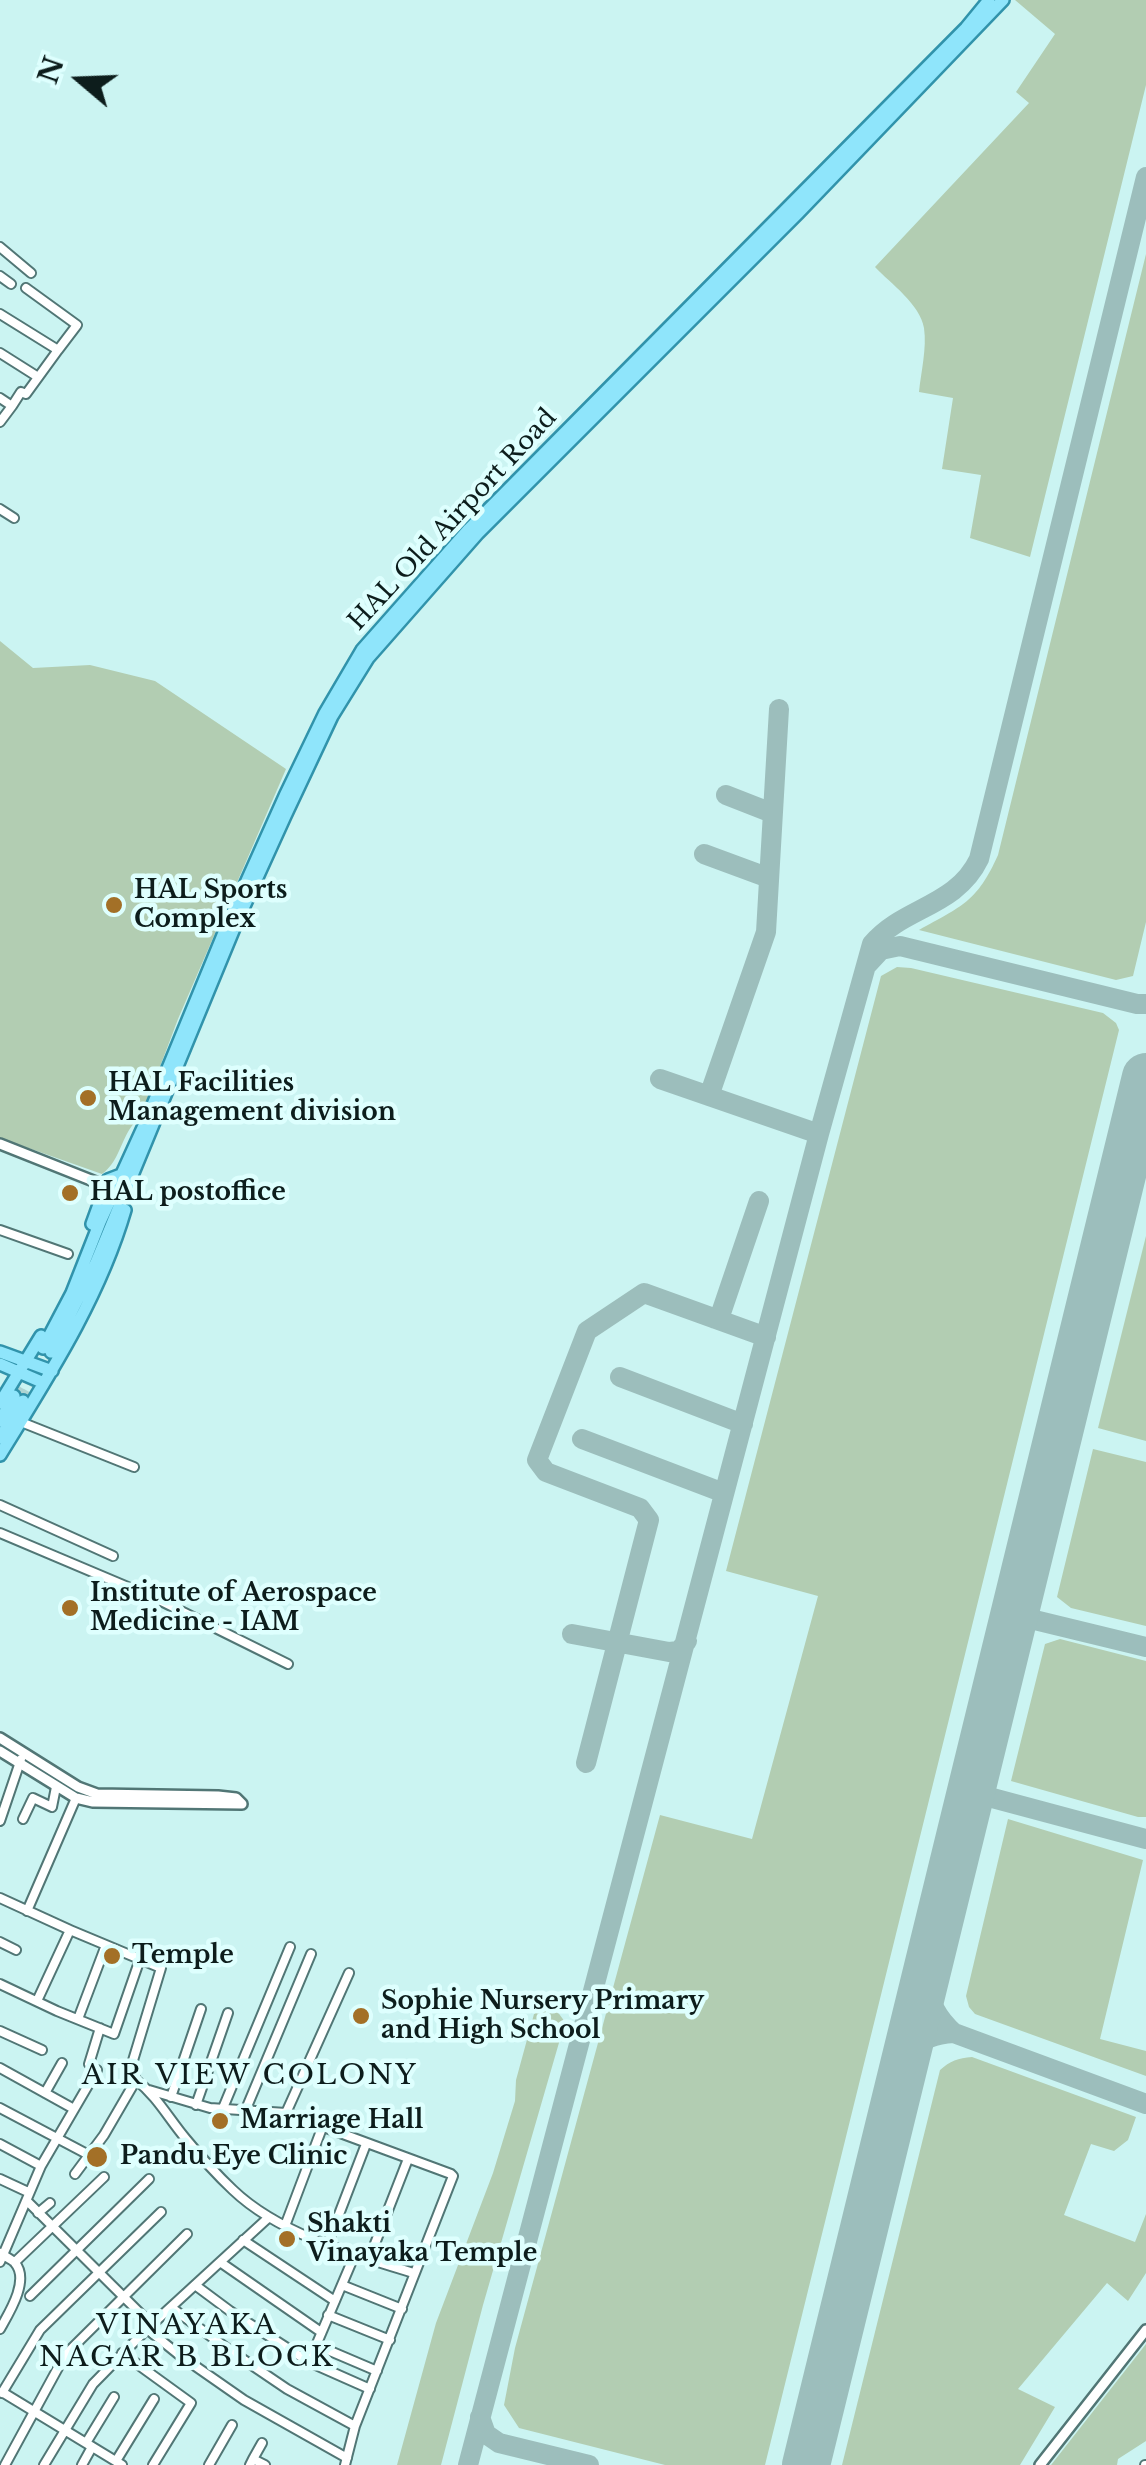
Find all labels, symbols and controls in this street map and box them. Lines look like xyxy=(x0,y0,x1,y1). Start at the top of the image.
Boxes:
north arrow xyxy=(30,30,130,130)
text: N xyxy=(30,52,72,88)
street label: HAL Old Airport Road xyxy=(343,403,563,637)
place label: HAL Sports Complex xyxy=(134,876,287,935)
marker: HAL Sports Complex xyxy=(103,894,125,916)
place label: HAL Facilities Management division xyxy=(108,1069,396,1128)
marker: HAL Facilities Management division xyxy=(77,1087,99,1109)
place label: HAL postoffice xyxy=(90,1178,286,1208)
marker: HAL postoffice xyxy=(59,1182,81,1204)
place label: Institute of Aerospace Medicine - IAM xyxy=(90,1579,377,1638)
marker: Institute of Aerospace Medicine - IAM xyxy=(59,1597,81,1619)
place label: Temple xyxy=(132,1941,234,1971)
marker: Temple xyxy=(101,1945,123,1967)
place label: Sophie Nursery Primary and High School xyxy=(381,1987,704,2046)
marker: Sophie Nursery Primary and High School xyxy=(350,2005,372,2027)
district label: AIR VIEW COLONY xyxy=(82,2059,418,2093)
place label: Marriage Hall xyxy=(240,2106,423,2136)
marker: Marriage Hall xyxy=(209,2110,231,2132)
place label: Pandu Eye Clinic xyxy=(120,2142,347,2172)
marker: Pandu Eye Clinic xyxy=(84,2144,110,2170)
place label: Shakti Vinayaka Temple xyxy=(307,2210,537,2269)
marker: Shakti Vinayaka Temple xyxy=(276,2228,298,2250)
district label: VINAYAKA NAGAR B BLOCK xyxy=(39,2309,335,2375)

